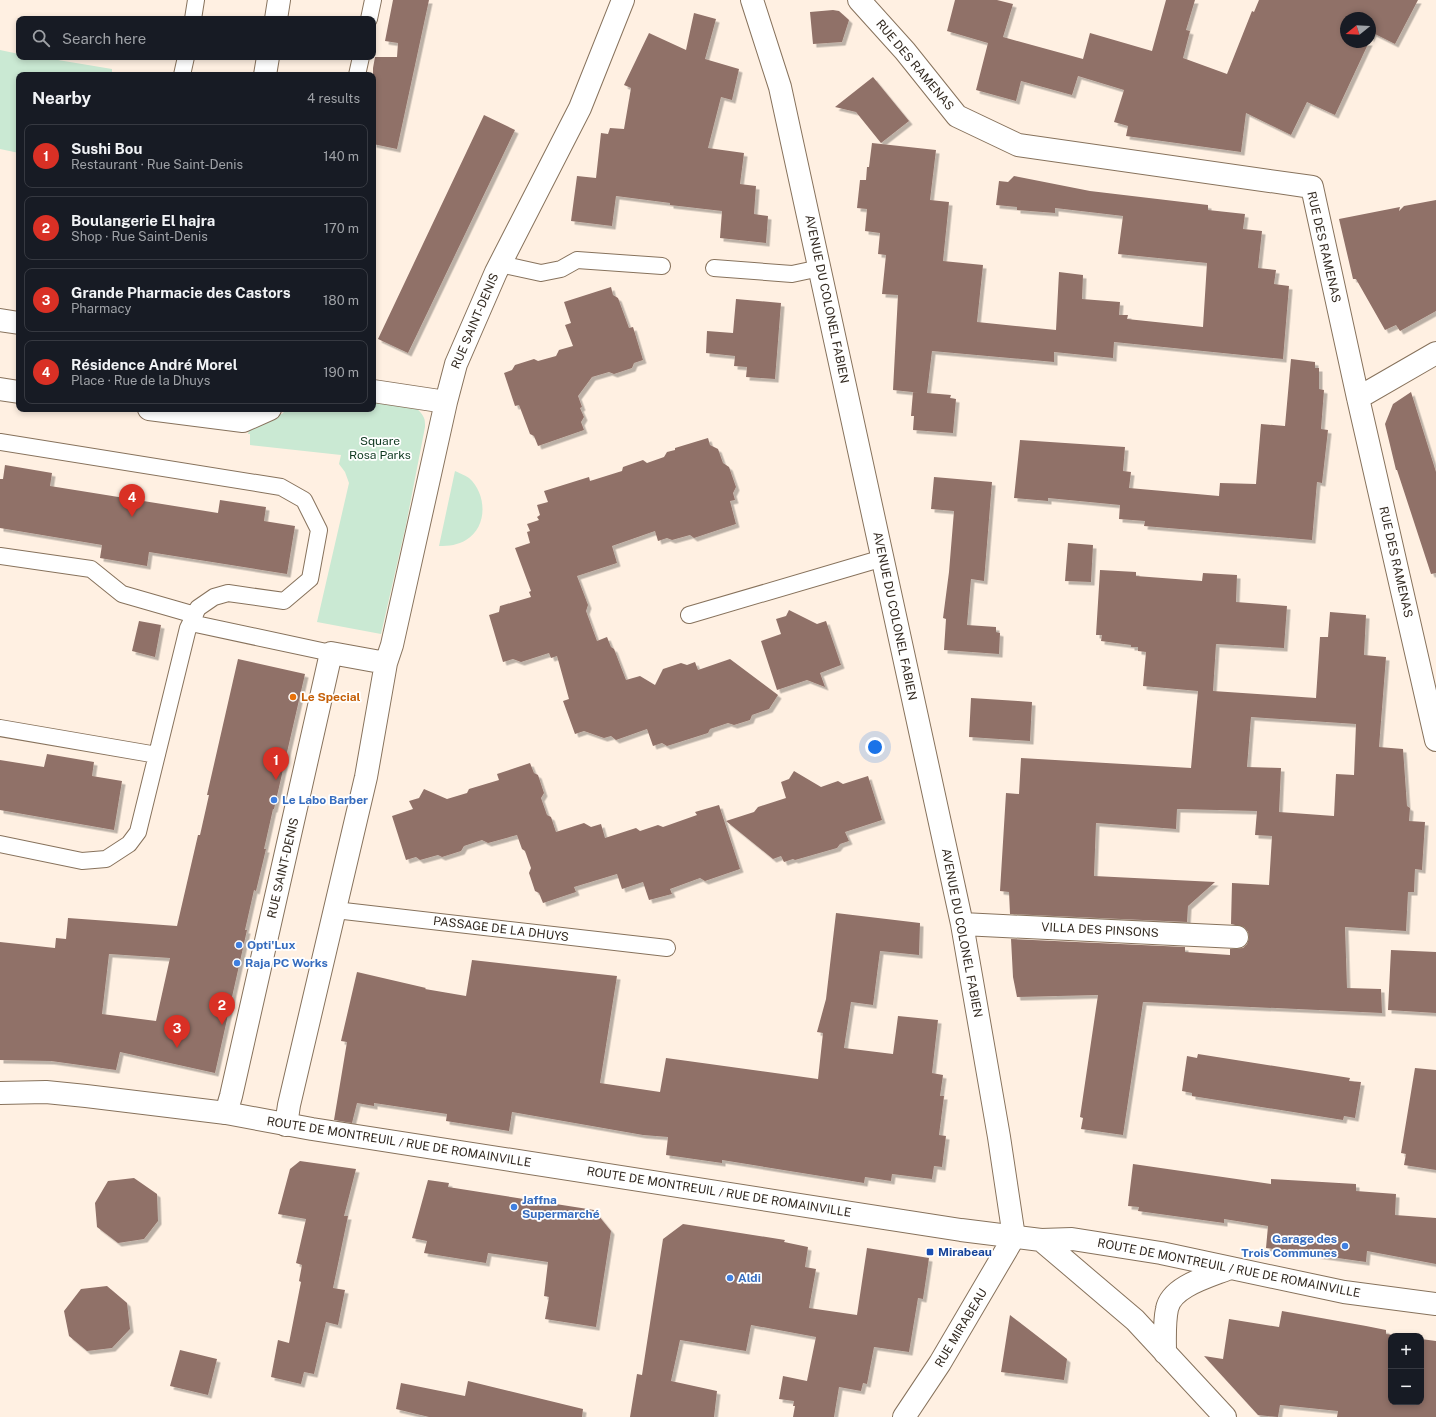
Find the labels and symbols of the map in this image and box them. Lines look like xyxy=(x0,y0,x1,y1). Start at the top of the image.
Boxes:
north arrow xyxy=(1340,12,1376,48)
street label: RUE DES RAMENAS xyxy=(873,17,957,113)
street label: RUE DES RAMENAS xyxy=(1304,190,1344,304)
street label: AVENUE DU COLONEL FABIEN xyxy=(802,213,852,385)
street label: RUE SAINT-DENIS xyxy=(448,271,502,371)
park label: Square Rosa Parks xyxy=(349,434,411,462)
pin: 4 xyxy=(119,484,145,517)
street label: RUE DES RAMENAS xyxy=(1376,505,1416,619)
street label: AVENUE DU COLONEL FABIEN xyxy=(870,530,920,702)
place label: Le Special xyxy=(301,690,360,704)
marker: Le Special xyxy=(288,692,298,702)
your location xyxy=(865,737,885,757)
pin: 1 xyxy=(263,747,289,780)
place label: Le Labo Barber xyxy=(282,793,368,807)
marker: Le Labo Barber xyxy=(269,795,279,805)
street label: RUE SAINT-DENIS xyxy=(265,816,301,920)
street label: AVENUE DU COLONEL FABIEN xyxy=(939,847,985,1019)
street label: PASSAGE DE LA DHUYS xyxy=(432,914,570,944)
street label: VILLA DES PINSONS xyxy=(1041,920,1159,940)
place label: Opti'Lux xyxy=(247,938,296,952)
marker: Opti'Lux xyxy=(234,940,244,950)
place label: Raja PC Works xyxy=(245,956,328,970)
marker: Raja PC Works xyxy=(232,958,242,968)
pin: 2 xyxy=(209,992,235,1025)
pin: 3 xyxy=(164,1015,190,1048)
street label: ROUTE DE MONTREUIL / RUE DE ROMAINVILLE xyxy=(266,1114,532,1170)
street label: ROUTE DE MONTREUIL / RUE DE ROMAINVILLE xyxy=(586,1164,852,1220)
place label: Jaffna Supermarché xyxy=(522,1193,600,1221)
marker: Jaffna Supermarché xyxy=(509,1202,519,1212)
place label: Garage des Trois Communes xyxy=(1241,1232,1337,1260)
street label: ROUTE DE MONTREUIL / RUE DE ROMAINVILLE xyxy=(1096,1236,1362,1300)
marker: Garage des Trois Communes xyxy=(1340,1241,1350,1251)
place label: Mirabeau xyxy=(938,1245,992,1259)
marker: Mirabeau xyxy=(925,1247,935,1257)
place label: Aldi xyxy=(738,1271,761,1285)
marker: Aldi xyxy=(725,1273,735,1283)
street label: RUE MIRABEAU xyxy=(932,1286,990,1370)

